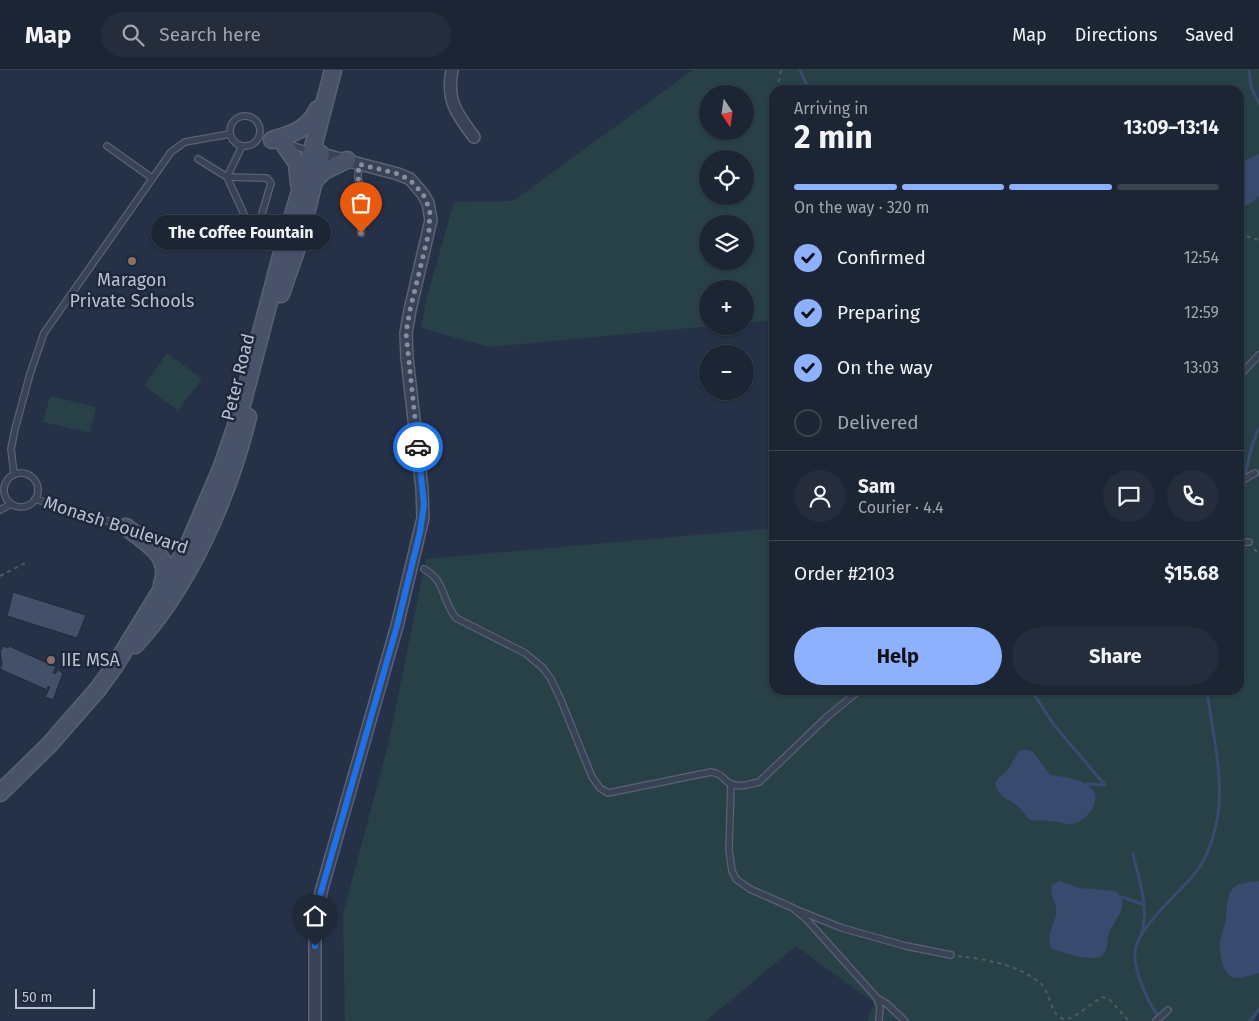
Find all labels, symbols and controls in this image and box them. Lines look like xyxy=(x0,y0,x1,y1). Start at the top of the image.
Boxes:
search box xyxy=(101,12,451,57)
text: Map xyxy=(25,21,71,49)
icon: search xyxy=(119,21,147,49)
text: Search here xyxy=(159,23,261,46)
text: Map xyxy=(1012,24,1047,46)
text: Directions xyxy=(1075,24,1157,46)
text: Saved xyxy=(1185,24,1234,46)
north arrow xyxy=(699,85,754,140)
map controls xyxy=(699,85,754,400)
text: Arriving in xyxy=(794,99,868,118)
text: 13:09–13:14 xyxy=(1123,116,1219,139)
text: 2 min xyxy=(794,118,873,156)
button: locate xyxy=(699,150,754,205)
pin xyxy=(340,182,382,233)
icon: bag xyxy=(347,189,375,217)
text: On the way · 320 m xyxy=(794,198,929,217)
button: layers xyxy=(699,215,754,270)
callout: The Coffee Fountain xyxy=(151,216,331,250)
text: The Coffee Fountain xyxy=(169,223,313,242)
icon: check xyxy=(794,244,822,272)
text: Confirmed xyxy=(837,246,926,269)
text: 12:54 xyxy=(1184,248,1219,267)
marker: Maragon Private Schools xyxy=(126,255,138,267)
place label: Maragon Private Schools xyxy=(70,269,194,312)
button: + xyxy=(699,280,754,335)
icon: check xyxy=(794,299,822,327)
text: Preparing xyxy=(837,301,920,324)
text: 12:59 xyxy=(1184,303,1219,322)
street label: Peter Road xyxy=(217,331,259,423)
button: − xyxy=(699,345,754,400)
icon: check xyxy=(794,354,822,382)
text: On the way xyxy=(837,356,933,379)
text: 13:03 xyxy=(1183,358,1219,377)
text: Delivered xyxy=(837,411,919,434)
courier xyxy=(393,422,443,472)
icon: car xyxy=(404,433,432,461)
button: person xyxy=(794,470,846,522)
button: chat xyxy=(1103,470,1155,522)
button: phone xyxy=(1167,470,1219,522)
text: Sam xyxy=(858,475,895,498)
street label: Monash Boulevard xyxy=(41,491,191,559)
text: Courier · 4.4 xyxy=(858,498,944,517)
text: Order #2103 xyxy=(794,562,895,585)
text: $15.68 xyxy=(1164,562,1219,585)
button: Help xyxy=(794,627,1002,685)
button: Share xyxy=(1012,627,1219,685)
place label: IIE MSA xyxy=(61,649,120,671)
marker: IIE MSA xyxy=(45,654,57,666)
pin xyxy=(294,895,336,946)
icon: home xyxy=(301,902,329,930)
scale bar xyxy=(15,986,95,1009)
text: 50 m xyxy=(22,989,53,1006)

